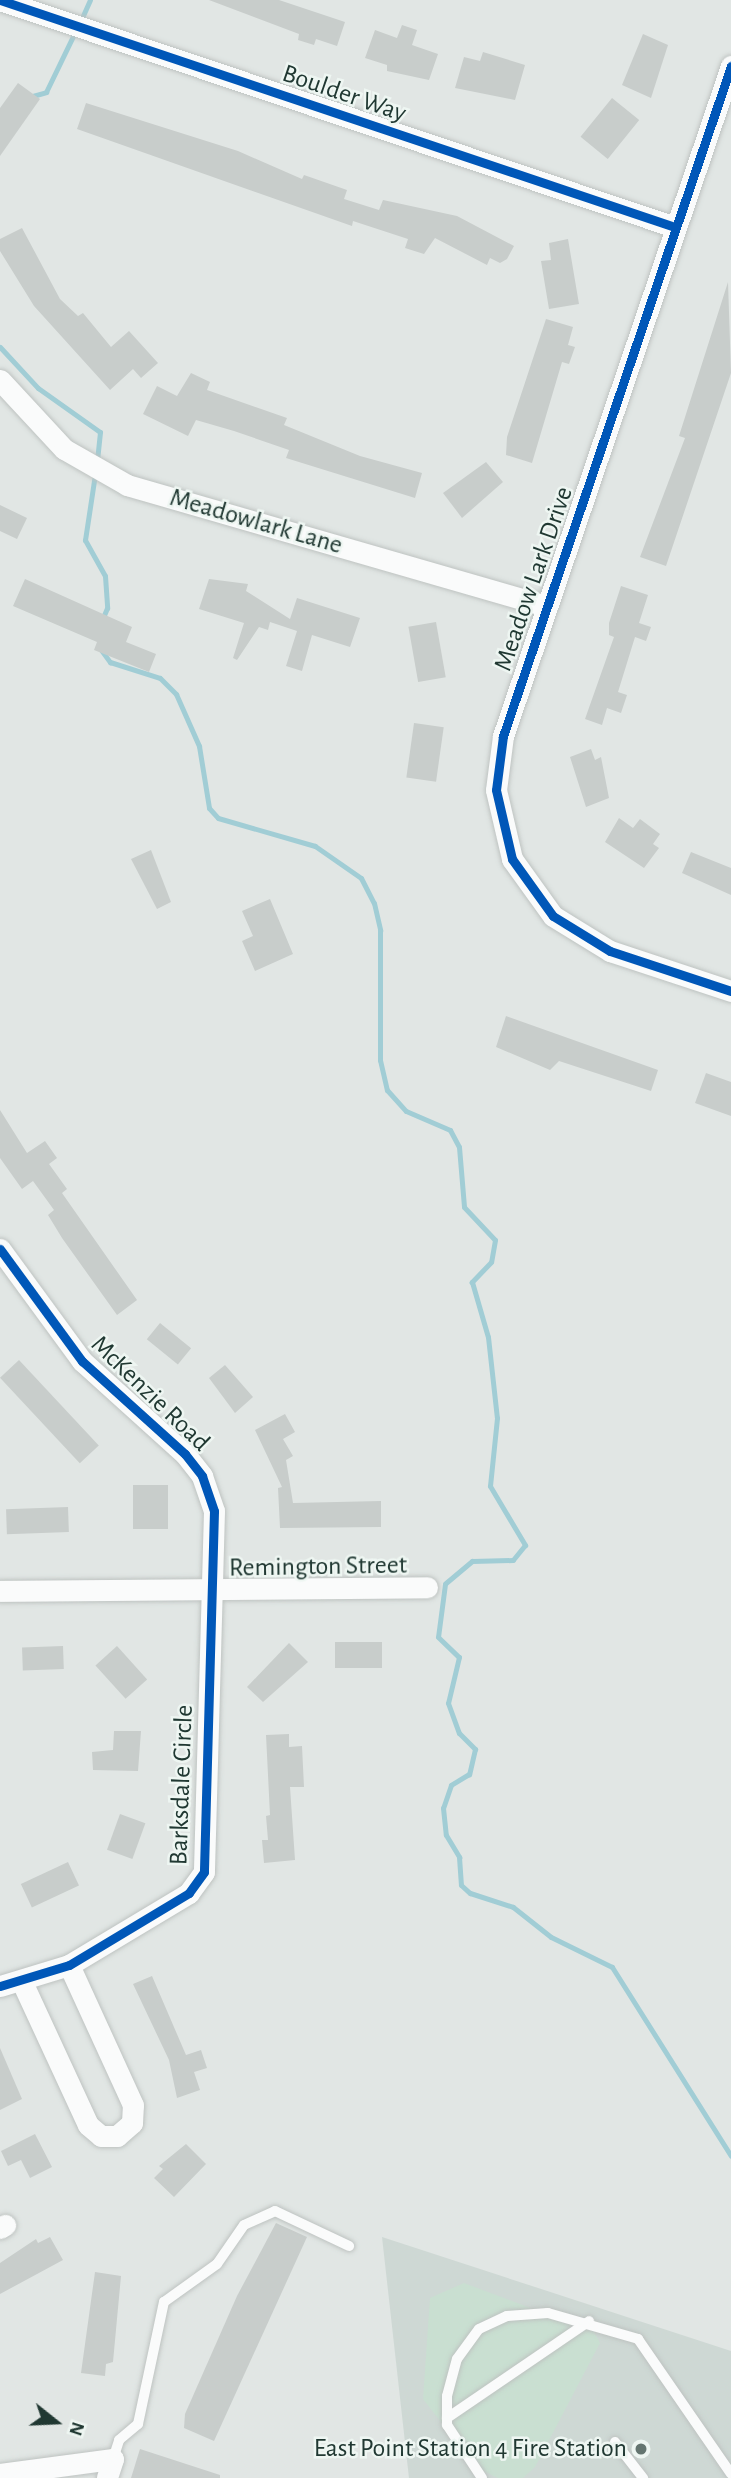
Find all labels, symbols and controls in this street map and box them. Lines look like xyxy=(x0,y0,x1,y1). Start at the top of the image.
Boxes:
street label: Boulder Way xyxy=(278,58,410,130)
street label: Meadowlark Lane xyxy=(166,482,346,562)
street label: Meadow Lark Drive xyxy=(488,483,580,675)
street label: McKenzie Road xyxy=(84,1330,216,1458)
street label: Remington Street xyxy=(229,1550,407,1584)
street label: Barksdale Circle xyxy=(164,1704,200,1866)
north arrow xyxy=(21,2387,91,2457)
text: N xyxy=(65,2419,88,2438)
place label: East Point Station 4 Fire Station xyxy=(314,2433,627,2465)
marker: East Point Station 4 Fire Station xyxy=(633,2441,649,2457)

